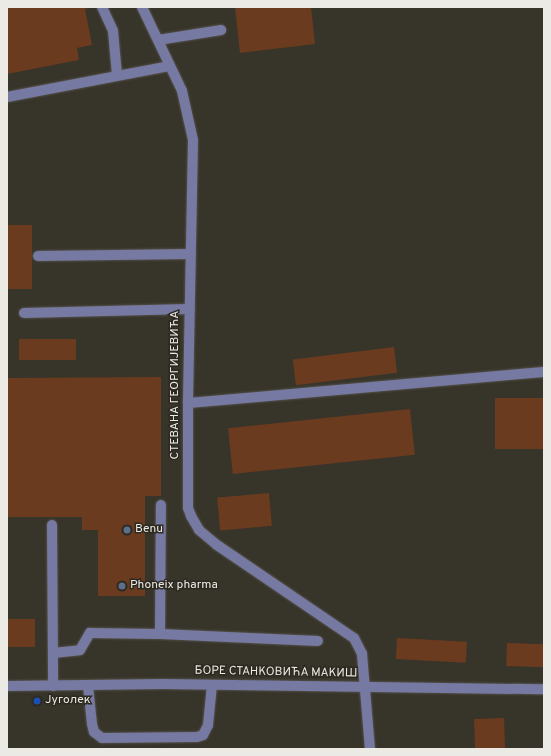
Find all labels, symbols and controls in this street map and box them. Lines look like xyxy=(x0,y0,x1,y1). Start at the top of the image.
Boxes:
street label: СТЕВАНА ГЕОРГИЈЕВИЋА xyxy=(169,310,183,460)
place label: Benu xyxy=(135,523,163,537)
marker: Benu xyxy=(122,525,132,535)
place label: Phoneix pharma xyxy=(130,579,218,593)
marker: Phoneix pharma xyxy=(117,581,127,591)
street label: БОРЕ СТАНКОВИЋА МАКИШ xyxy=(194,664,358,682)
place label: Југолек xyxy=(45,694,91,708)
marker: Југолек xyxy=(32,696,42,706)

